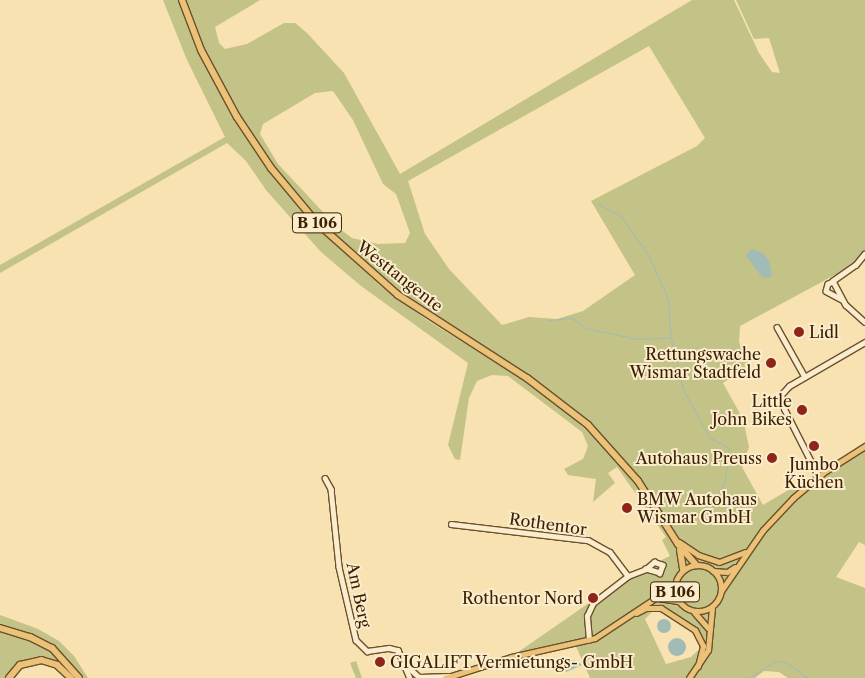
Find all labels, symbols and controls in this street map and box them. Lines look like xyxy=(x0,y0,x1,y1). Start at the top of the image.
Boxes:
road number: B 106 xyxy=(291,210,343,236)
street label: Westtangente xyxy=(353,237,447,315)
place label: Lidl xyxy=(809,322,839,342)
marker: Lidl xyxy=(793,326,805,338)
place label: Rettungswache Wismar Stadtfeld xyxy=(629,344,761,382)
marker: Rettungswache Wismar Stadtfeld xyxy=(765,357,777,369)
place label: Little John Bikes xyxy=(712,391,792,429)
marker: Little John Bikes xyxy=(796,404,808,416)
marker: Jumbo Küchen xyxy=(808,440,820,452)
place label: Autohaus Preuss xyxy=(636,448,762,468)
marker: Autohaus Preuss xyxy=(766,452,778,464)
place label: Jumbo Küchen xyxy=(784,454,844,492)
place label: BMW Autohaus Wismar GmbH xyxy=(637,489,758,527)
marker: BMW Autohaus Wismar GmbH xyxy=(621,502,633,514)
street label: Rothentor xyxy=(508,509,588,539)
street label: Am Berg xyxy=(343,561,375,629)
road number: B 106 xyxy=(649,580,701,604)
place label: Rothentor Nord xyxy=(462,588,583,608)
marker: Rothentor Nord xyxy=(587,592,599,604)
place label: GIGALIFT Vermietungs- GmbH xyxy=(390,652,634,672)
marker: GIGALIFT Vermietungs- GmbH xyxy=(374,656,386,668)

